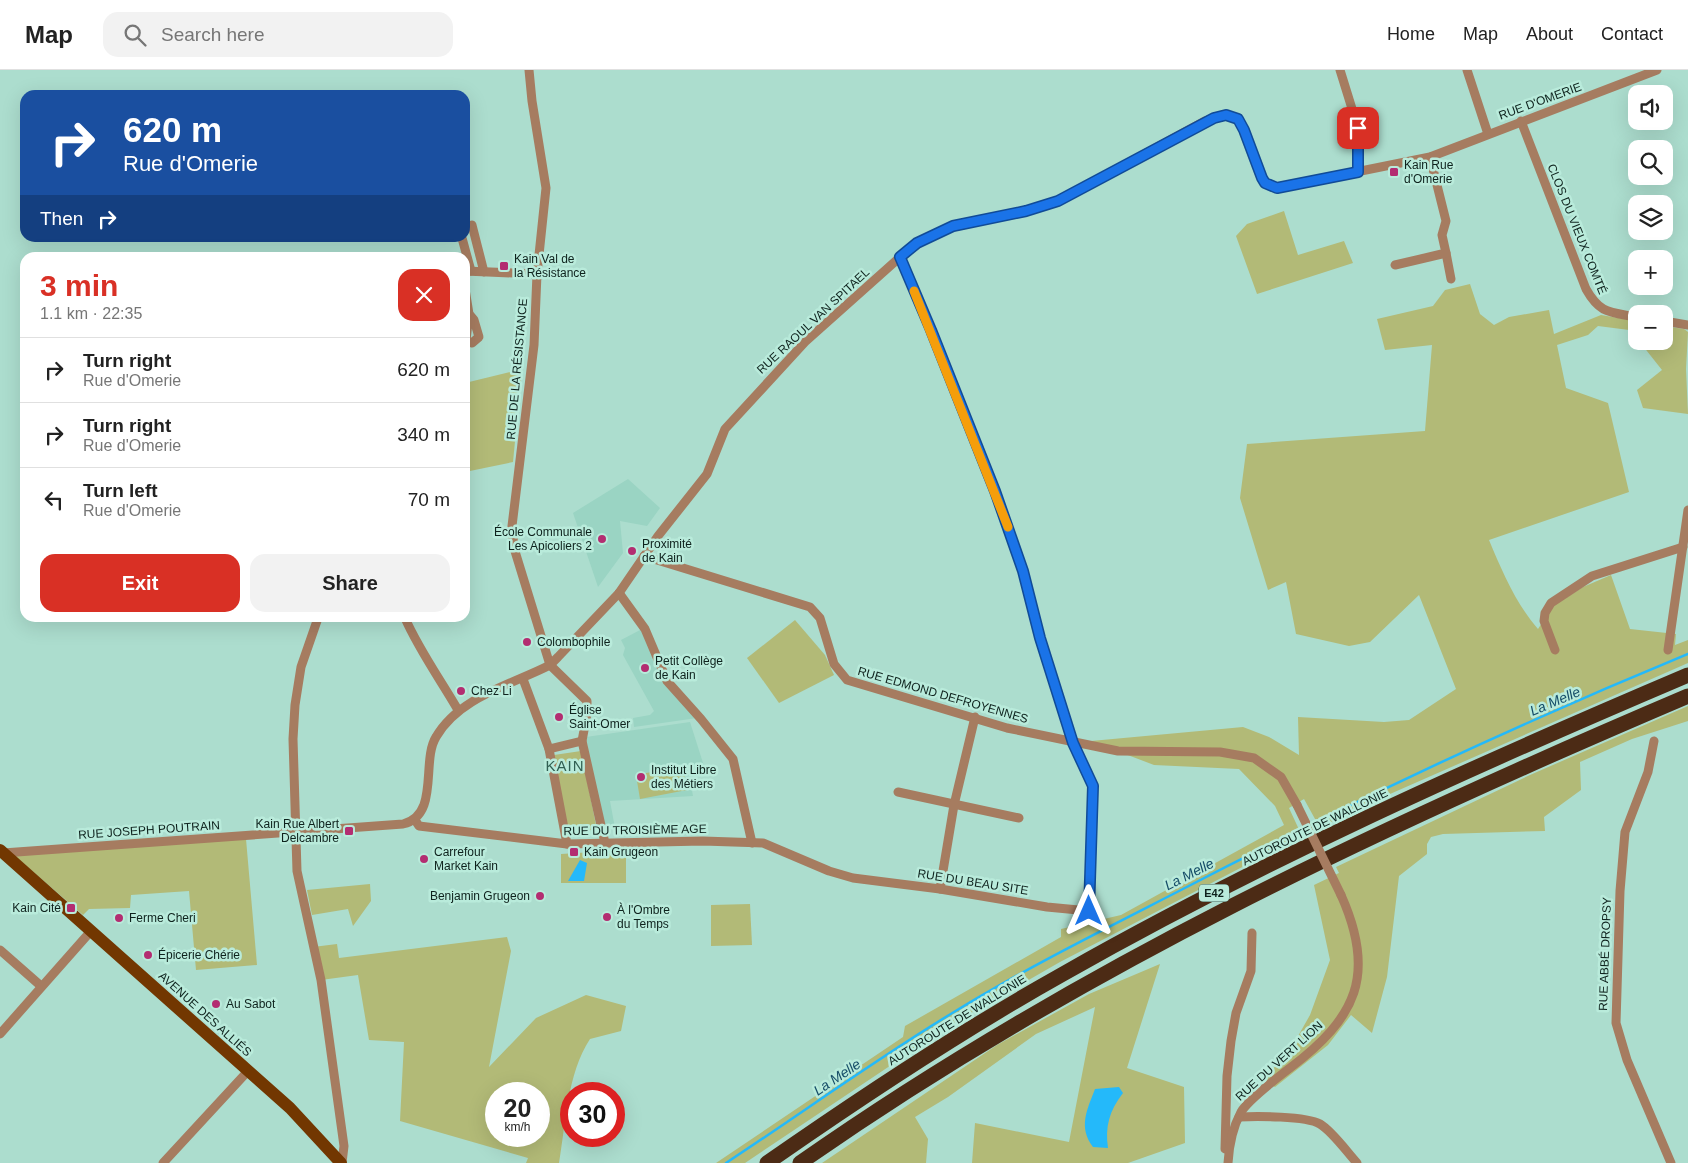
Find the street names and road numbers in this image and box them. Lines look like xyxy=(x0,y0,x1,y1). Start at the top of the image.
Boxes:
street label: RUE D'OMERIE xyxy=(1497,80,1583,122)
street label: CLOS DU VIEUX COMTÉ xyxy=(1544,161,1611,296)
street label: RUE RAOUL VAN SPITAEL xyxy=(754,265,872,377)
street label: RUE DE LA RÉSISTANCE xyxy=(503,298,530,440)
street label: RUE EDMOND DEFROYENNES xyxy=(856,664,1030,726)
street label: AUTOROUTE DE WALLONIE xyxy=(1240,786,1390,868)
street label: RUE JOSEPH POUTRAIN xyxy=(78,818,220,842)
street label: RUE DU TROISIÈME AGE xyxy=(563,821,707,838)
street label: RUE DU BEAU SITE xyxy=(917,866,1029,898)
road number: E42 xyxy=(1199,884,1229,901)
street label: RUE ABBÉ DROPSY xyxy=(1595,897,1614,1011)
street label: AVENUE DES ALLIÉS xyxy=(156,968,255,1059)
street label: AUTOROUTE DE WALLONIE xyxy=(885,972,1029,1068)
street label: RUE DU VERT LION xyxy=(1233,1018,1325,1104)

